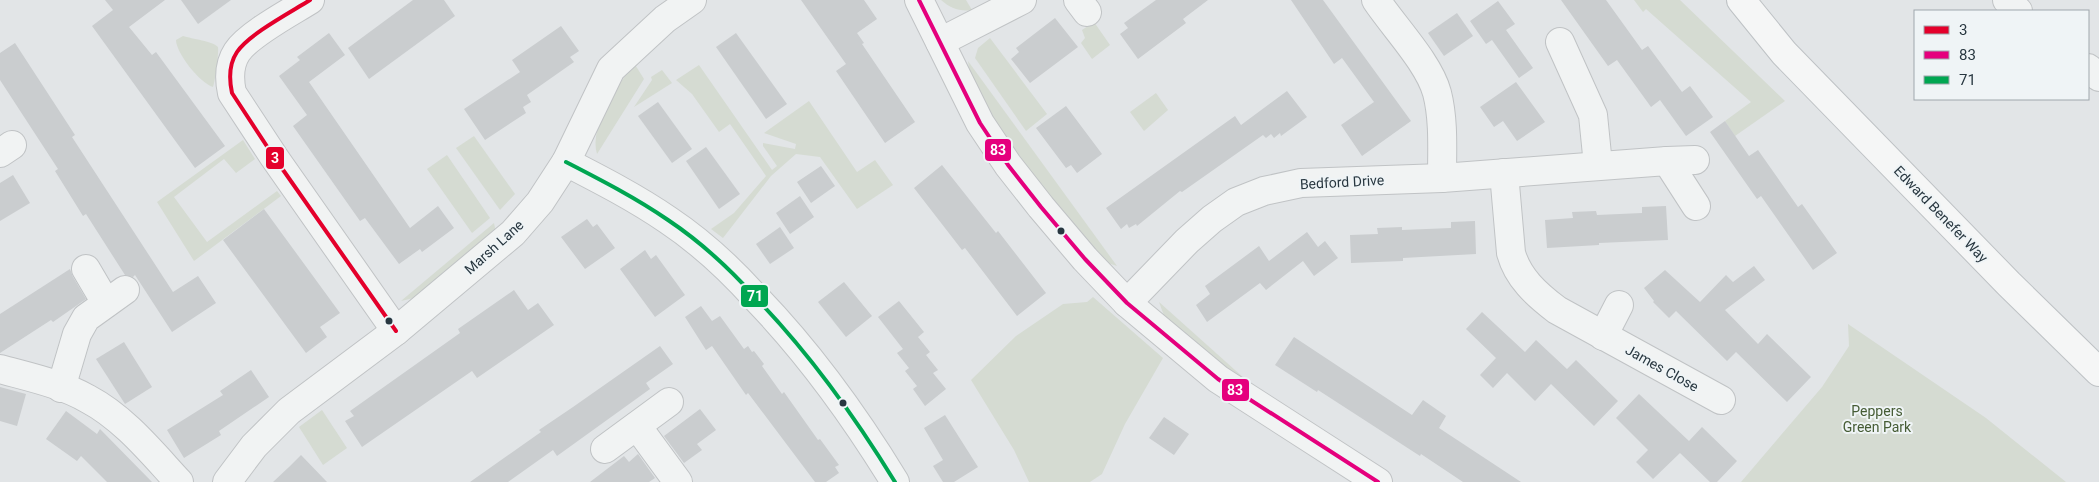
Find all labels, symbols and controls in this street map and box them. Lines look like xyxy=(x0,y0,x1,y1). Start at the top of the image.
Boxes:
legend xyxy=(1914,10,2089,100)
text: 3 xyxy=(1959,21,1967,39)
text: 83 xyxy=(1959,46,1976,64)
text: 71 xyxy=(1959,71,1976,89)
line badge: 83 xyxy=(984,138,1012,162)
text: 83 xyxy=(990,142,1006,158)
line badge: 3 xyxy=(265,146,285,170)
text: 3 xyxy=(271,150,279,166)
street label: Edward Benefer Way xyxy=(1891,162,1991,266)
street label: Bedford Drive xyxy=(1299,172,1385,192)
street label: Marsh Lane xyxy=(461,217,527,277)
unlabelled marker xyxy=(1056,226,1066,236)
line badge: 71 xyxy=(740,284,769,308)
text: 71 xyxy=(747,288,763,304)
unlabelled marker xyxy=(384,316,394,326)
street label: James Close xyxy=(1623,341,1701,395)
line badge: 83 xyxy=(1221,378,1250,402)
text: 83 xyxy=(1227,382,1243,398)
unlabelled marker xyxy=(838,398,848,408)
park label: Peppers Green Park xyxy=(1843,403,1912,435)

